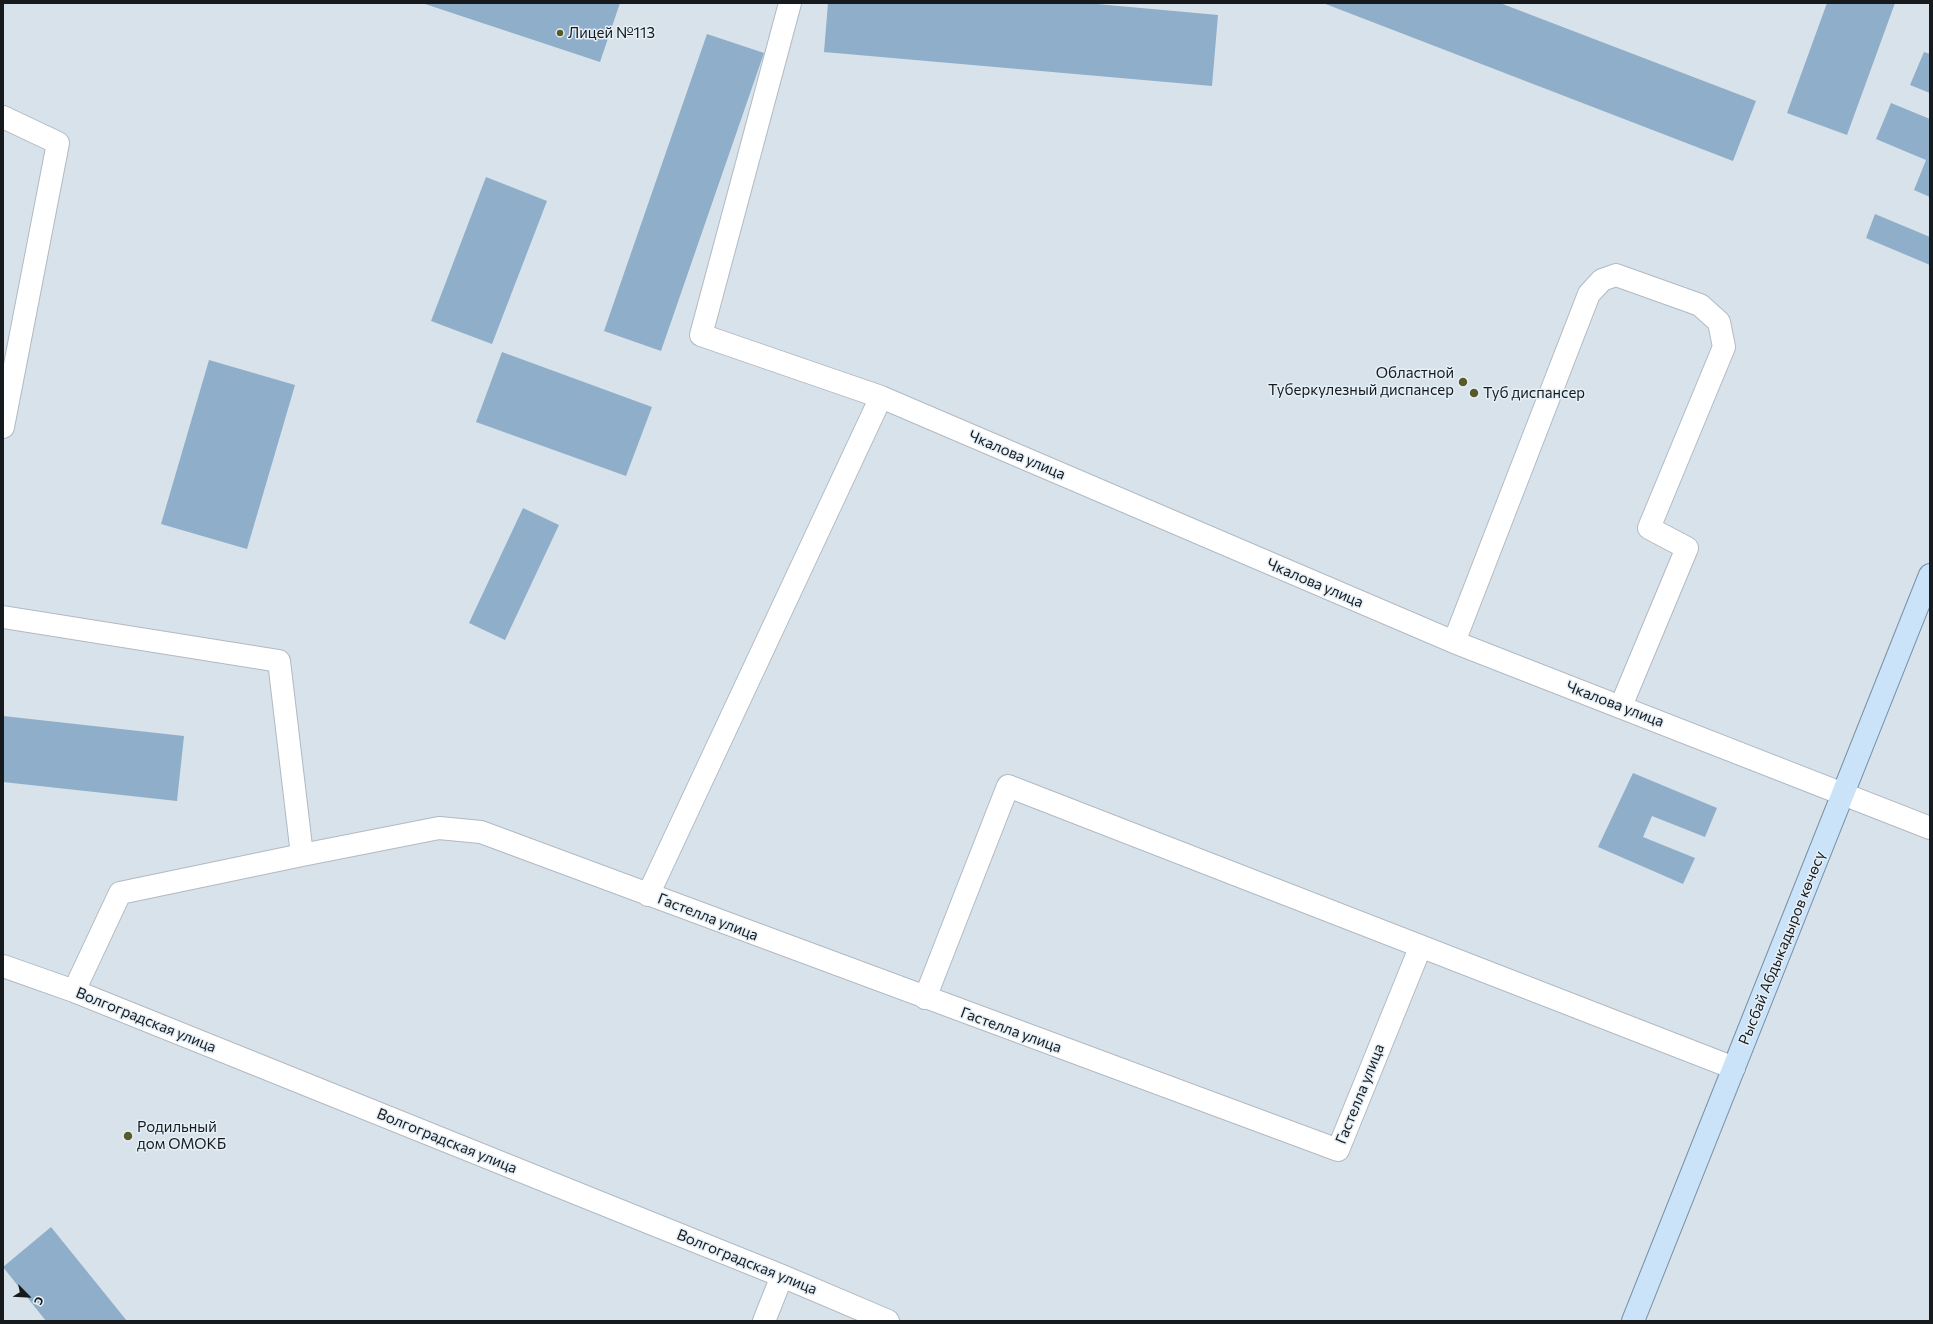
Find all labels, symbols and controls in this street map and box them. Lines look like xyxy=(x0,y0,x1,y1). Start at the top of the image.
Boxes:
place label: Лицей №113 xyxy=(568,24,655,42)
marker: Лицей №113 xyxy=(555,28,565,38)
place label: Областной Туберкулезный диспансер xyxy=(1268,364,1454,399)
marker: Областной Туберкулезный диспансер xyxy=(1457,376,1469,388)
place label: Туб диспансер xyxy=(1483,384,1585,402)
marker: Туб диспансер xyxy=(1468,387,1480,399)
street label: Чкалова улица xyxy=(966,427,1068,483)
street label: Чкалова улица xyxy=(1264,555,1366,611)
street label: Чкалова улица xyxy=(1564,677,1666,731)
street label: Рысбай Абдыкадыров көчөсү xyxy=(1735,848,1829,1048)
street label: Гастелла улица xyxy=(655,890,761,944)
street label: Волгоградская улица xyxy=(73,984,219,1056)
street label: Гастелла улица xyxy=(958,1003,1064,1057)
street label: Гастелла улица xyxy=(1332,1041,1388,1147)
street label: Волгоградская улица xyxy=(374,1105,520,1177)
place label: Родильный дом ОМОКБ xyxy=(137,1118,226,1153)
marker: Родильный дом ОМОКБ xyxy=(122,1130,134,1142)
street label: Волгоградская улица xyxy=(674,1226,820,1298)
north arrow xyxy=(8,1276,48,1316)
text: С xyxy=(32,1295,47,1307)

